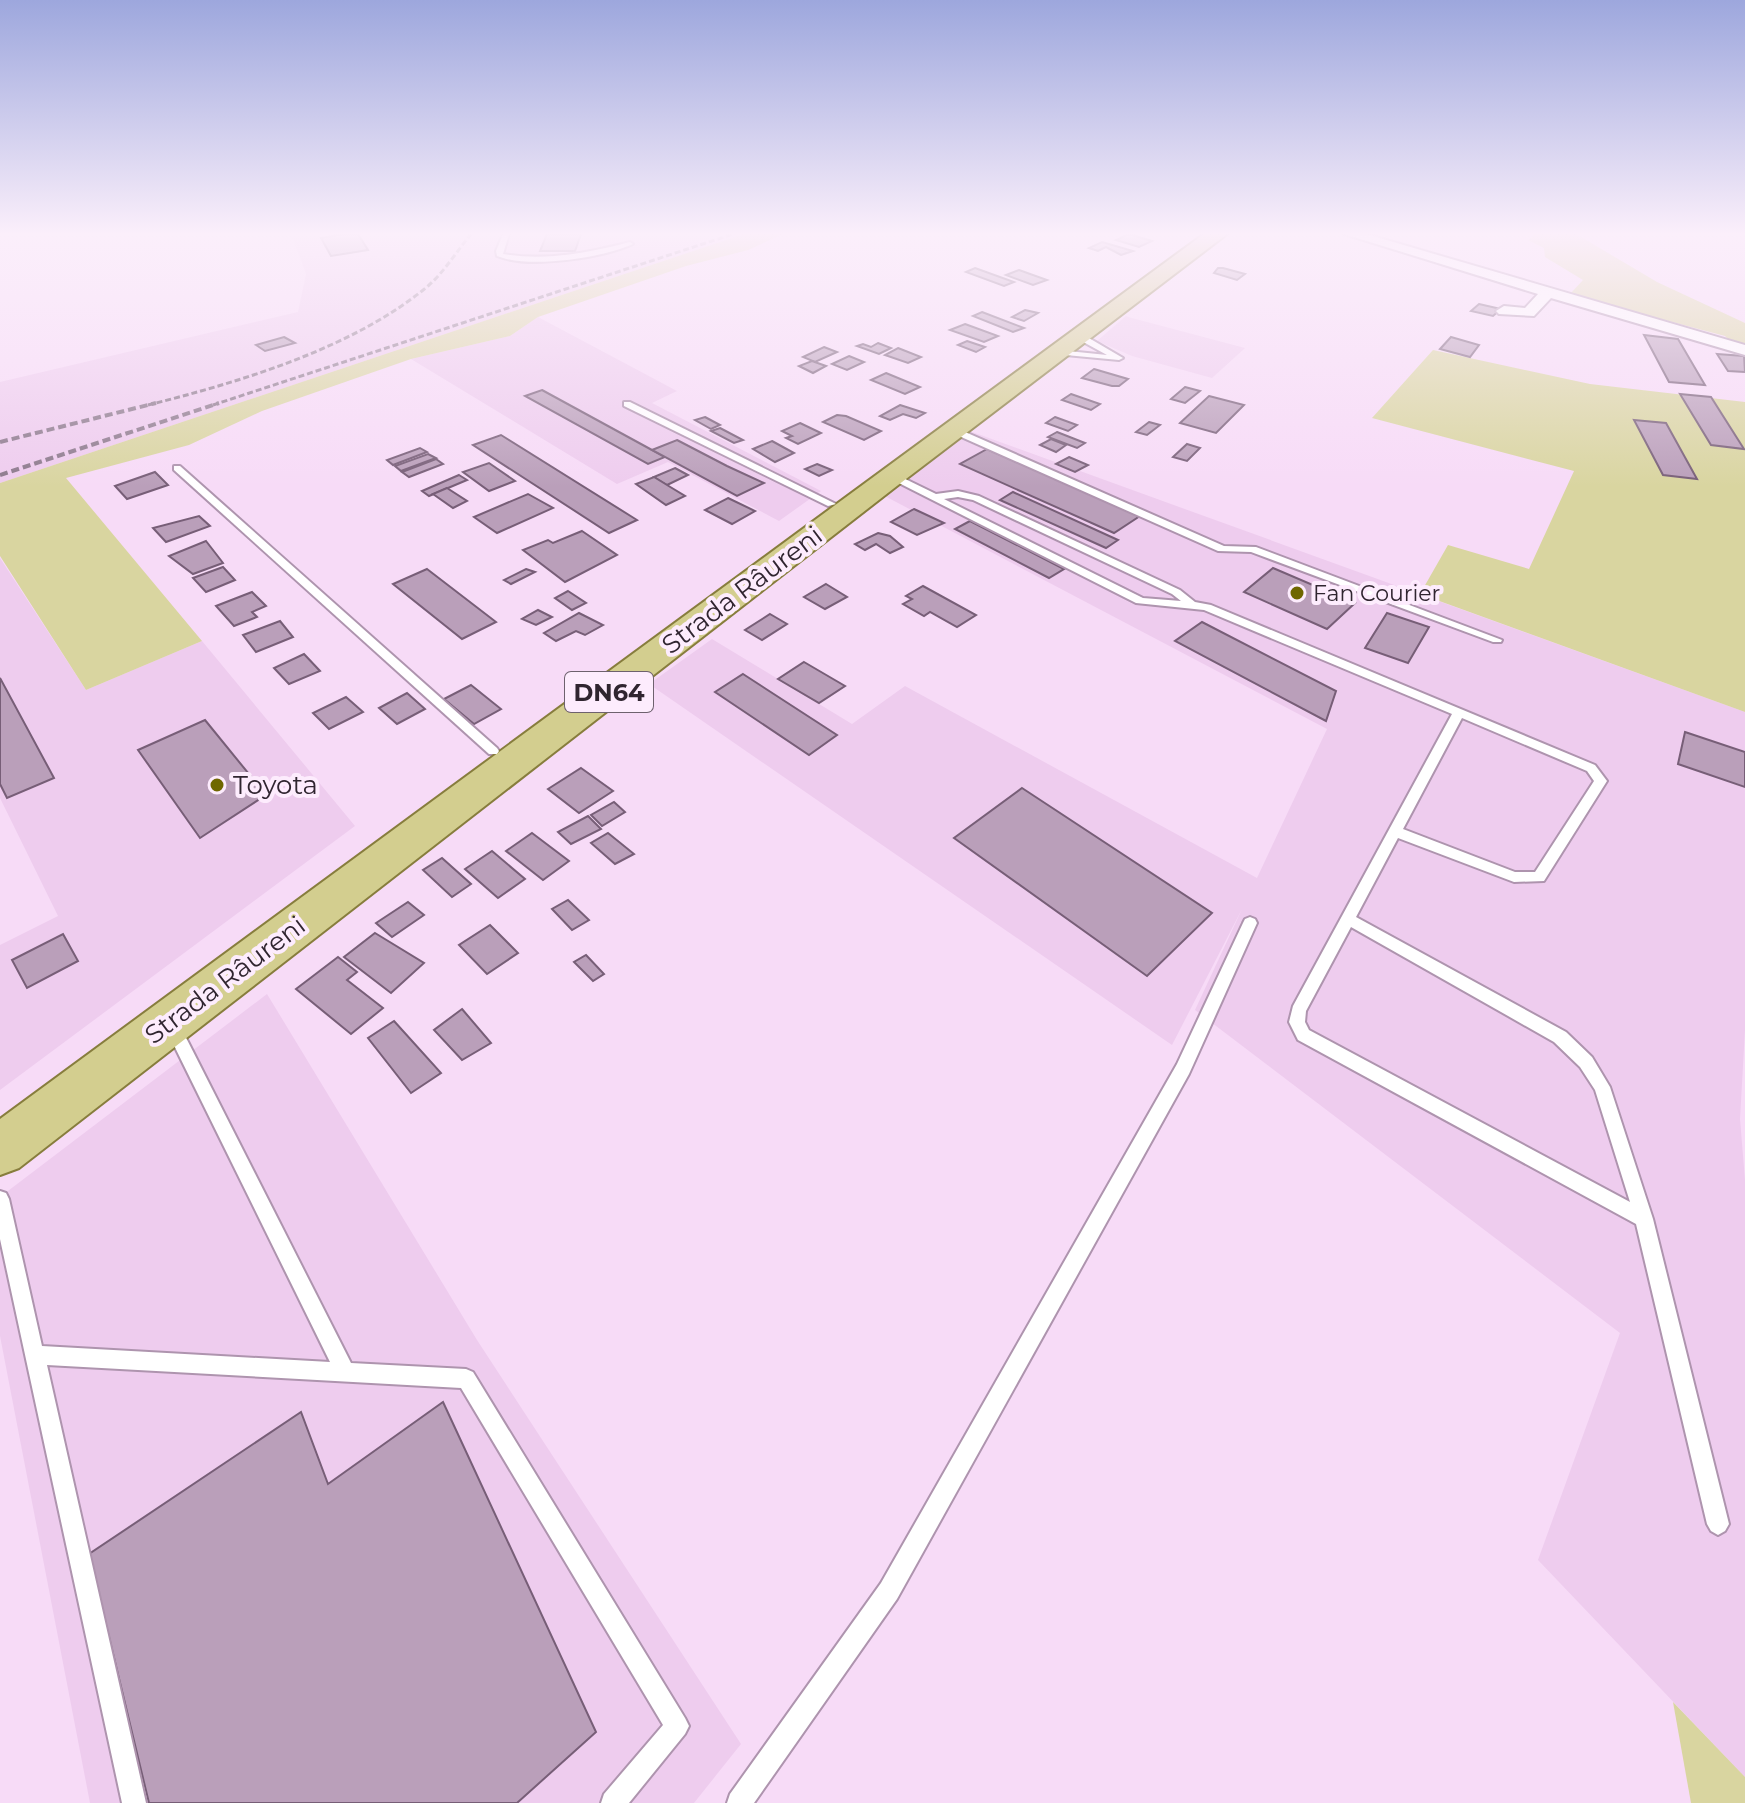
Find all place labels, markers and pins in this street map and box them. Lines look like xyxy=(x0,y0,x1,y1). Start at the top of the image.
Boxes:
place label: Fan Courier xyxy=(1313,580,1440,607)
marker: Fan Courier xyxy=(1288,584,1306,602)
place label: Toyota xyxy=(233,769,318,801)
marker: Toyota xyxy=(208,776,226,794)

